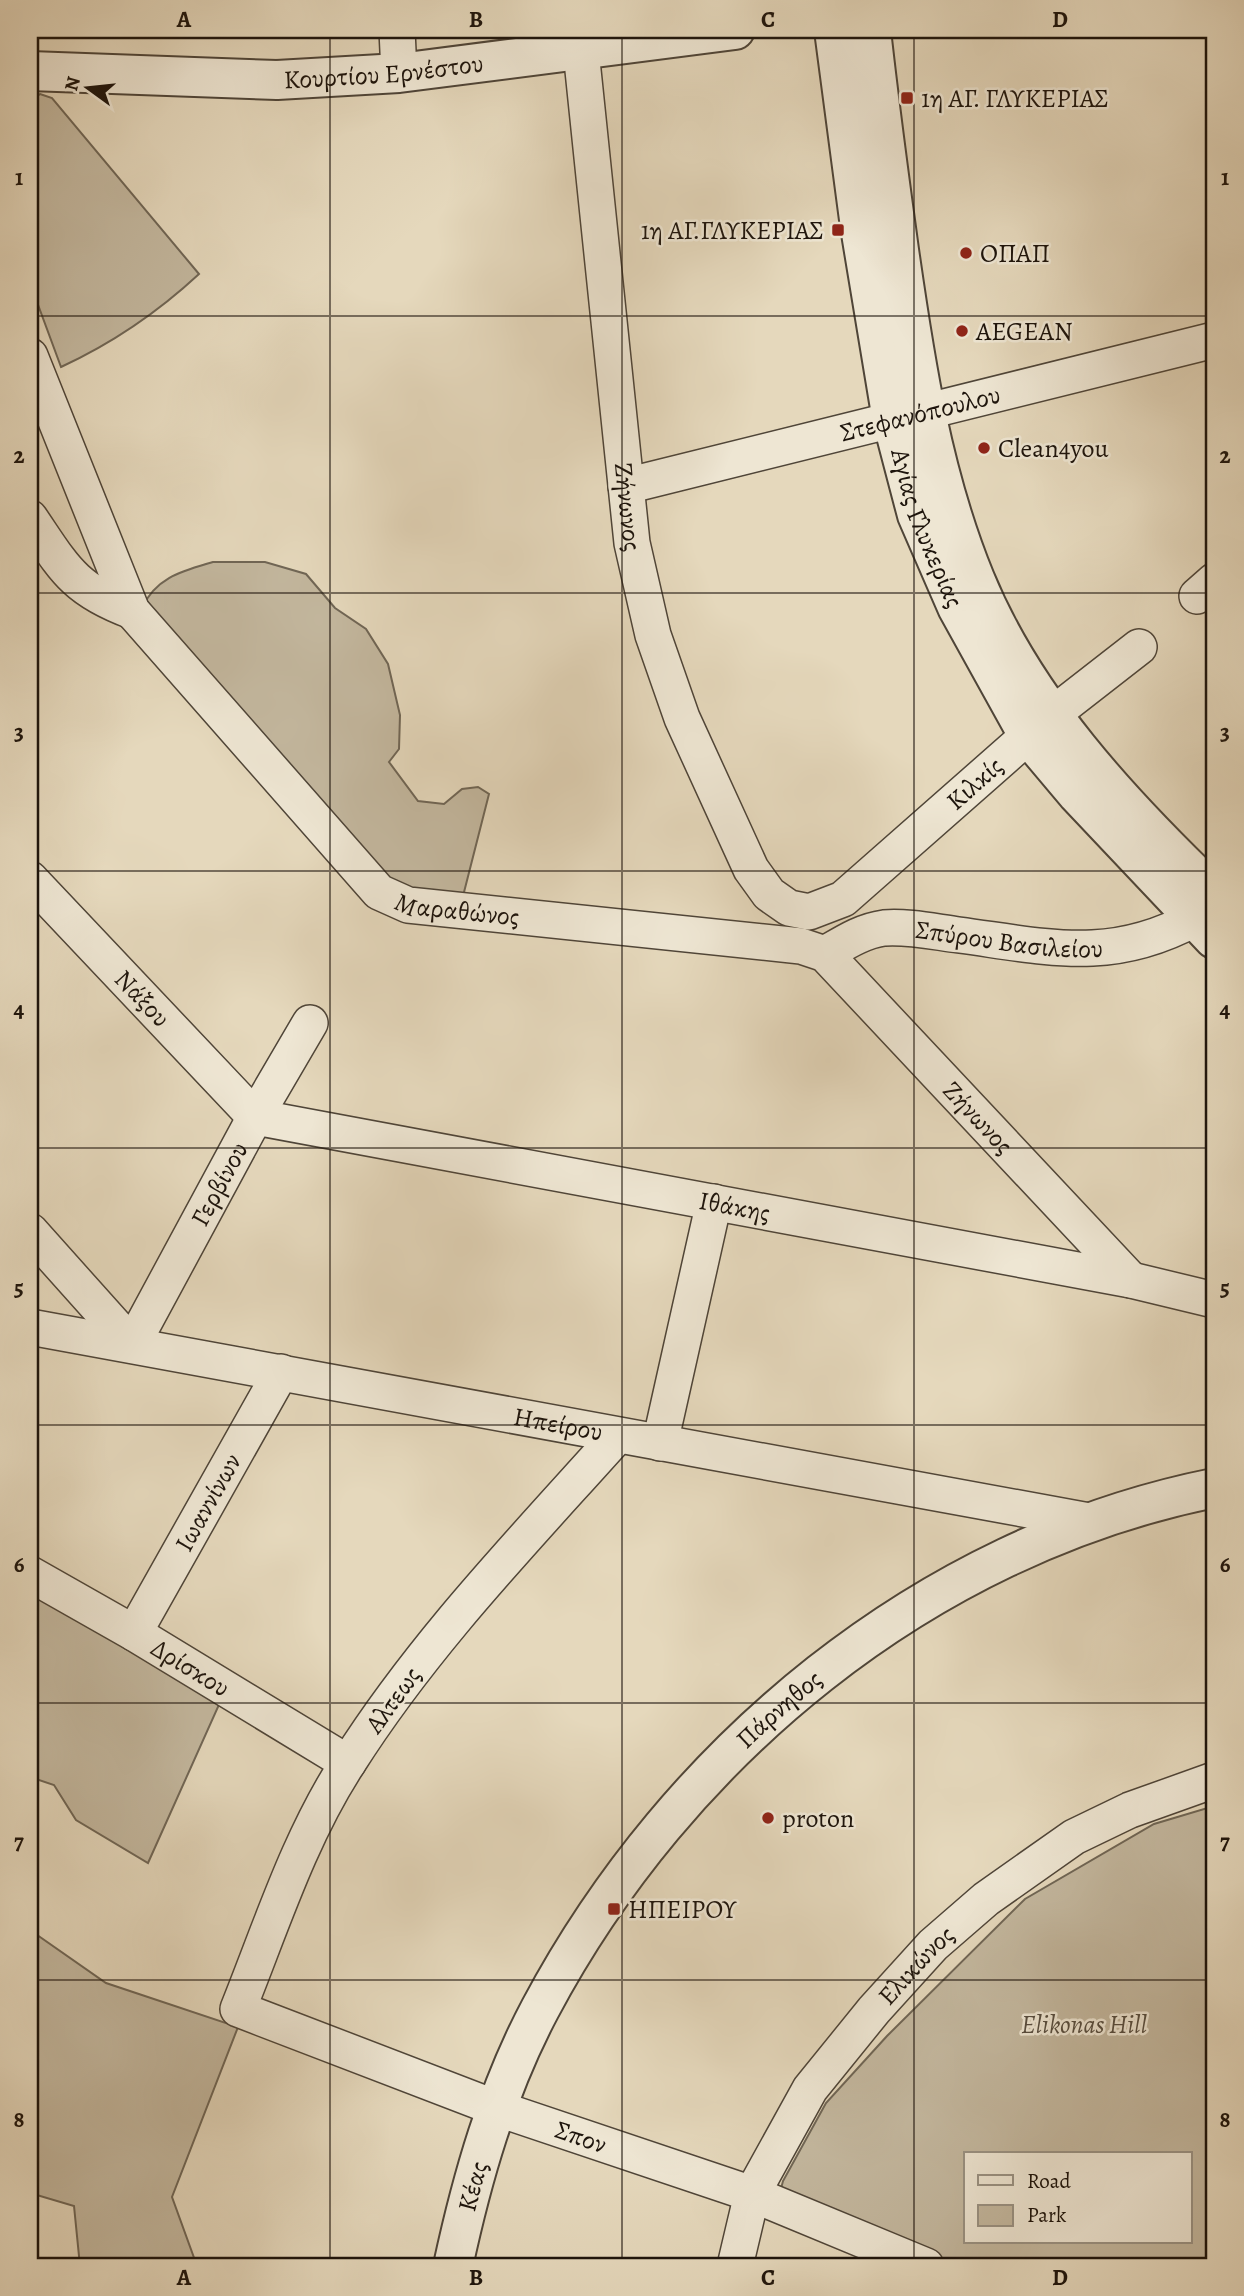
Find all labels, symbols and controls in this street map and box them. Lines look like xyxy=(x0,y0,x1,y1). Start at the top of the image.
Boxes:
text: A xyxy=(176,4,192,35)
text: B xyxy=(469,4,483,35)
text: C xyxy=(761,4,775,35)
text: D xyxy=(1052,4,1068,35)
street label: Κουρτίου Ερνέστου xyxy=(283,45,485,97)
north arrow xyxy=(52,52,122,122)
text: N xyxy=(58,74,87,94)
place label: 1η ΑΓ. ΓΛΥΚΕΡΙΑΣ xyxy=(921,81,1109,116)
marker: 1η ΑΓ. ΓΛΥΚΕΡΙΑΣ xyxy=(899,90,915,106)
text: 1 xyxy=(15,162,23,193)
text: 1 xyxy=(1221,162,1229,193)
place label: 1η ΑΓ.ΓΛΥΚΕΡΙΑΣ xyxy=(641,213,824,248)
marker: 1η ΑΓ.ΓΛΥΚΕΡΙΑΣ xyxy=(830,222,846,238)
place label: ΟΠΑΠ xyxy=(980,236,1050,271)
marker: ΟΠΑΠ xyxy=(958,245,974,261)
place label: AEGEAN xyxy=(975,314,1073,349)
marker: AEGEAN xyxy=(954,323,970,339)
street label: Στεφανόπουλου xyxy=(836,376,1004,450)
place label: Clean4you xyxy=(998,431,1110,466)
text: 2 xyxy=(13,440,25,471)
marker: Clean4you xyxy=(976,440,992,456)
text: 2 xyxy=(1219,440,1231,471)
street label: Αγίας Γλυκερίας xyxy=(882,444,973,613)
street label: Ζήνωνος xyxy=(606,461,651,554)
text: 3 xyxy=(14,717,24,748)
text: 3 xyxy=(1220,717,1230,748)
street label: Κιλκίς xyxy=(938,749,1010,818)
street label: Μαραθώνος xyxy=(389,884,521,934)
street label: Σπύρου Βασιλείου xyxy=(914,912,1104,966)
street label: Νάξου xyxy=(107,962,178,1035)
text: 4 xyxy=(14,994,25,1025)
text: 4 xyxy=(1220,994,1231,1025)
street label: Ζήνωνος xyxy=(935,1073,1021,1162)
street label: Γερβίνου xyxy=(182,1135,256,1232)
street label: Ιθάκης xyxy=(696,1183,773,1230)
text: 5 xyxy=(14,1272,24,1303)
text: 5 xyxy=(1220,1272,1230,1303)
street label: Ηπείρου xyxy=(511,1398,606,1449)
street label: Ιωαννίνων xyxy=(166,1447,249,1558)
text: 6 xyxy=(14,1549,25,1580)
text: 6 xyxy=(1220,1549,1231,1580)
street label: Δρίσκου xyxy=(145,1630,237,1705)
street label: Αλτεως xyxy=(356,1660,429,1741)
street label: Πάρνηθος xyxy=(728,1661,829,1756)
place label: proton xyxy=(782,1801,854,1836)
marker: proton xyxy=(760,1810,776,1826)
text: 7 xyxy=(14,1826,24,1857)
text: 7 xyxy=(1220,1826,1230,1857)
place label: ΗΠΕΙΡΟΥ xyxy=(628,1892,738,1927)
marker: ΗΠΕΙΡΟΥ xyxy=(606,1901,622,1917)
street label: Ελικώνος xyxy=(870,1917,961,2012)
park label: Elikonas Hill xyxy=(1021,2007,1148,2042)
text: 8 xyxy=(13,2104,25,2135)
text: 8 xyxy=(1219,2104,1231,2135)
street label: Σπον xyxy=(551,2112,611,2161)
legend xyxy=(964,2152,1192,2244)
street label: Κέας xyxy=(449,2157,496,2215)
text: Road xyxy=(1027,2167,1071,2195)
text: Park xyxy=(1027,2201,1067,2229)
text: A xyxy=(176,2262,192,2293)
text: B xyxy=(469,2262,483,2293)
text: C xyxy=(761,2262,775,2293)
text: D xyxy=(1052,2262,1068,2293)

